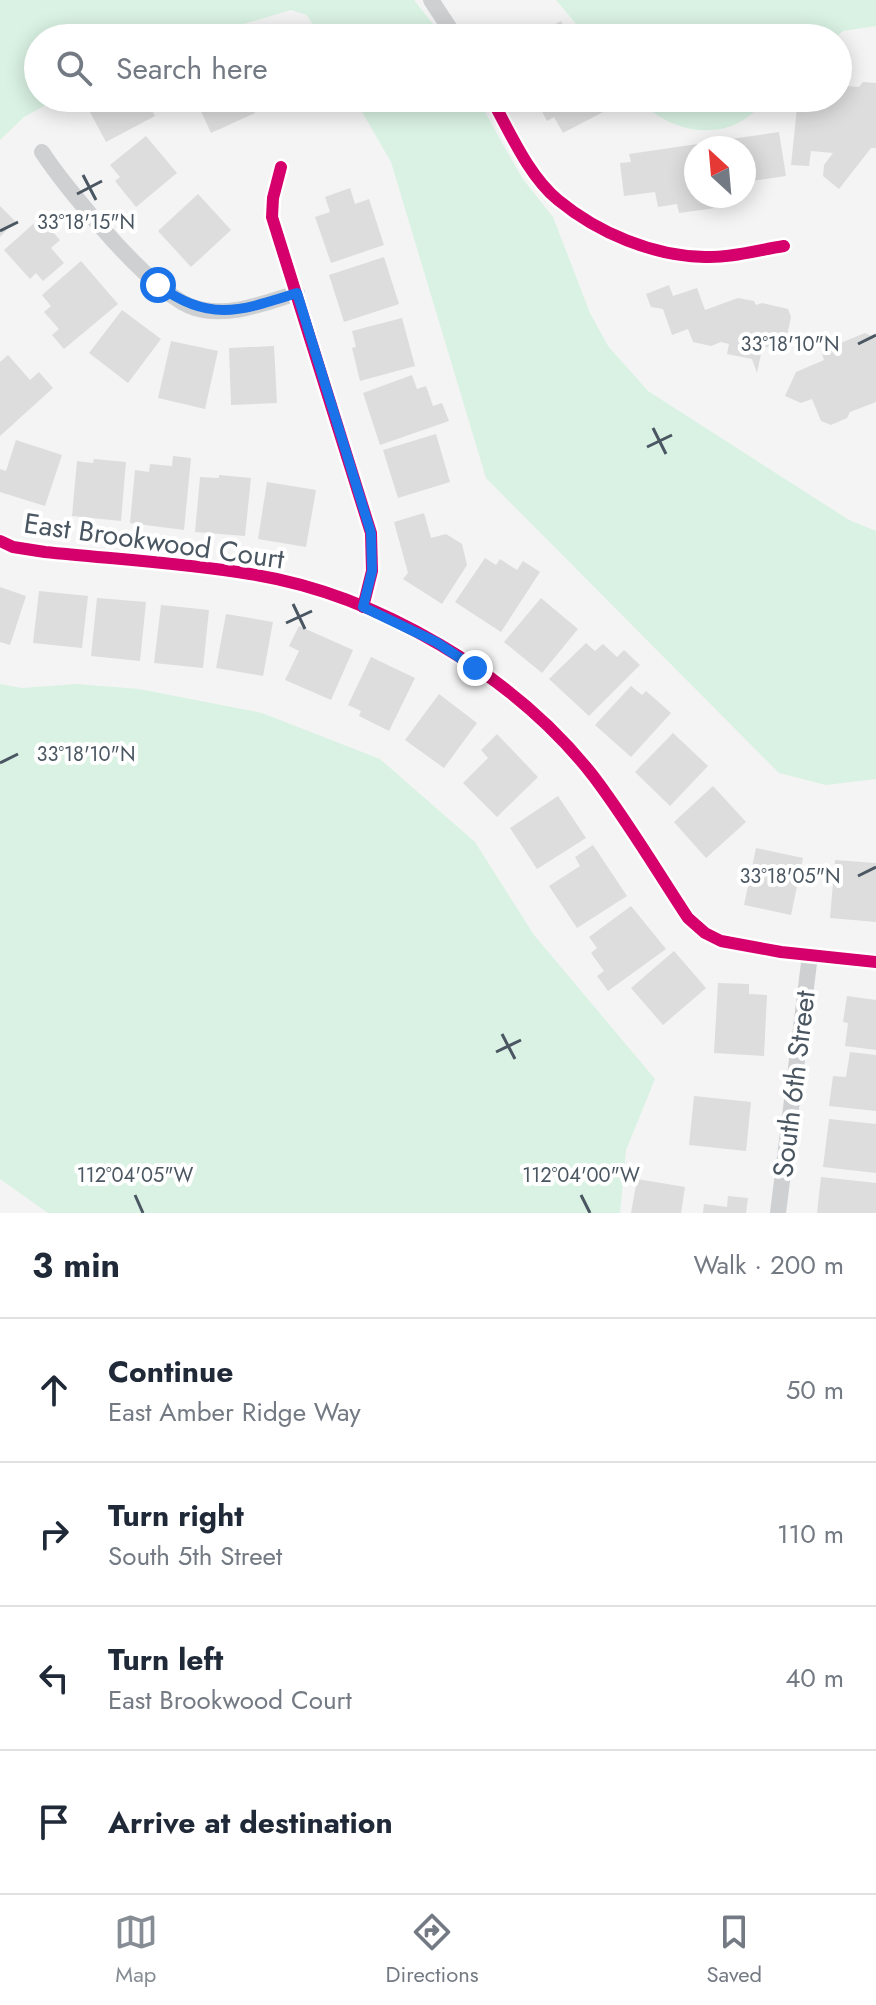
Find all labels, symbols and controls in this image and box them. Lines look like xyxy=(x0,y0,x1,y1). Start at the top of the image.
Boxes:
search box xyxy=(24,24,852,112)
icon: search xyxy=(52,46,96,90)
text: Search here xyxy=(116,47,268,90)
north arrow xyxy=(684,136,756,208)
text: 33°18'15"N xyxy=(37,208,135,237)
route start xyxy=(140,267,176,303)
text: 33°18'10"N xyxy=(741,330,839,359)
street label: East Brookwood Court xyxy=(21,502,287,580)
route end xyxy=(457,650,493,686)
text: 33°18'10"N xyxy=(37,740,135,769)
text: 33°18'05"N xyxy=(739,862,841,891)
street label: South 6th Street xyxy=(762,988,826,1180)
text: 112°04'05"W xyxy=(77,1161,194,1190)
text: 112°04'00"W xyxy=(522,1161,640,1190)
text: 3 min xyxy=(32,1241,120,1290)
text: Walk · 200 m xyxy=(693,1246,844,1284)
text: Continue xyxy=(108,1350,234,1393)
icon: ahead xyxy=(32,1368,76,1412)
text: 50 m xyxy=(786,1371,844,1409)
text: East Amber Ridge Way xyxy=(108,1393,361,1431)
text: Turn right xyxy=(108,1494,244,1537)
icon: right xyxy=(32,1512,76,1556)
text: 110 m xyxy=(777,1515,844,1553)
text: South 5th Street xyxy=(108,1537,282,1575)
text: Turn left xyxy=(108,1638,223,1681)
icon: left xyxy=(32,1656,76,1700)
text: 40 m xyxy=(785,1659,844,1697)
text: East Brookwood Court xyxy=(108,1681,352,1719)
icon: arrive xyxy=(32,1800,76,1844)
text: Arrive at destination xyxy=(108,1801,393,1844)
tab: Map xyxy=(114,1910,158,1990)
tab: Directions xyxy=(386,1910,479,1990)
tab: Saved xyxy=(706,1910,762,1990)

